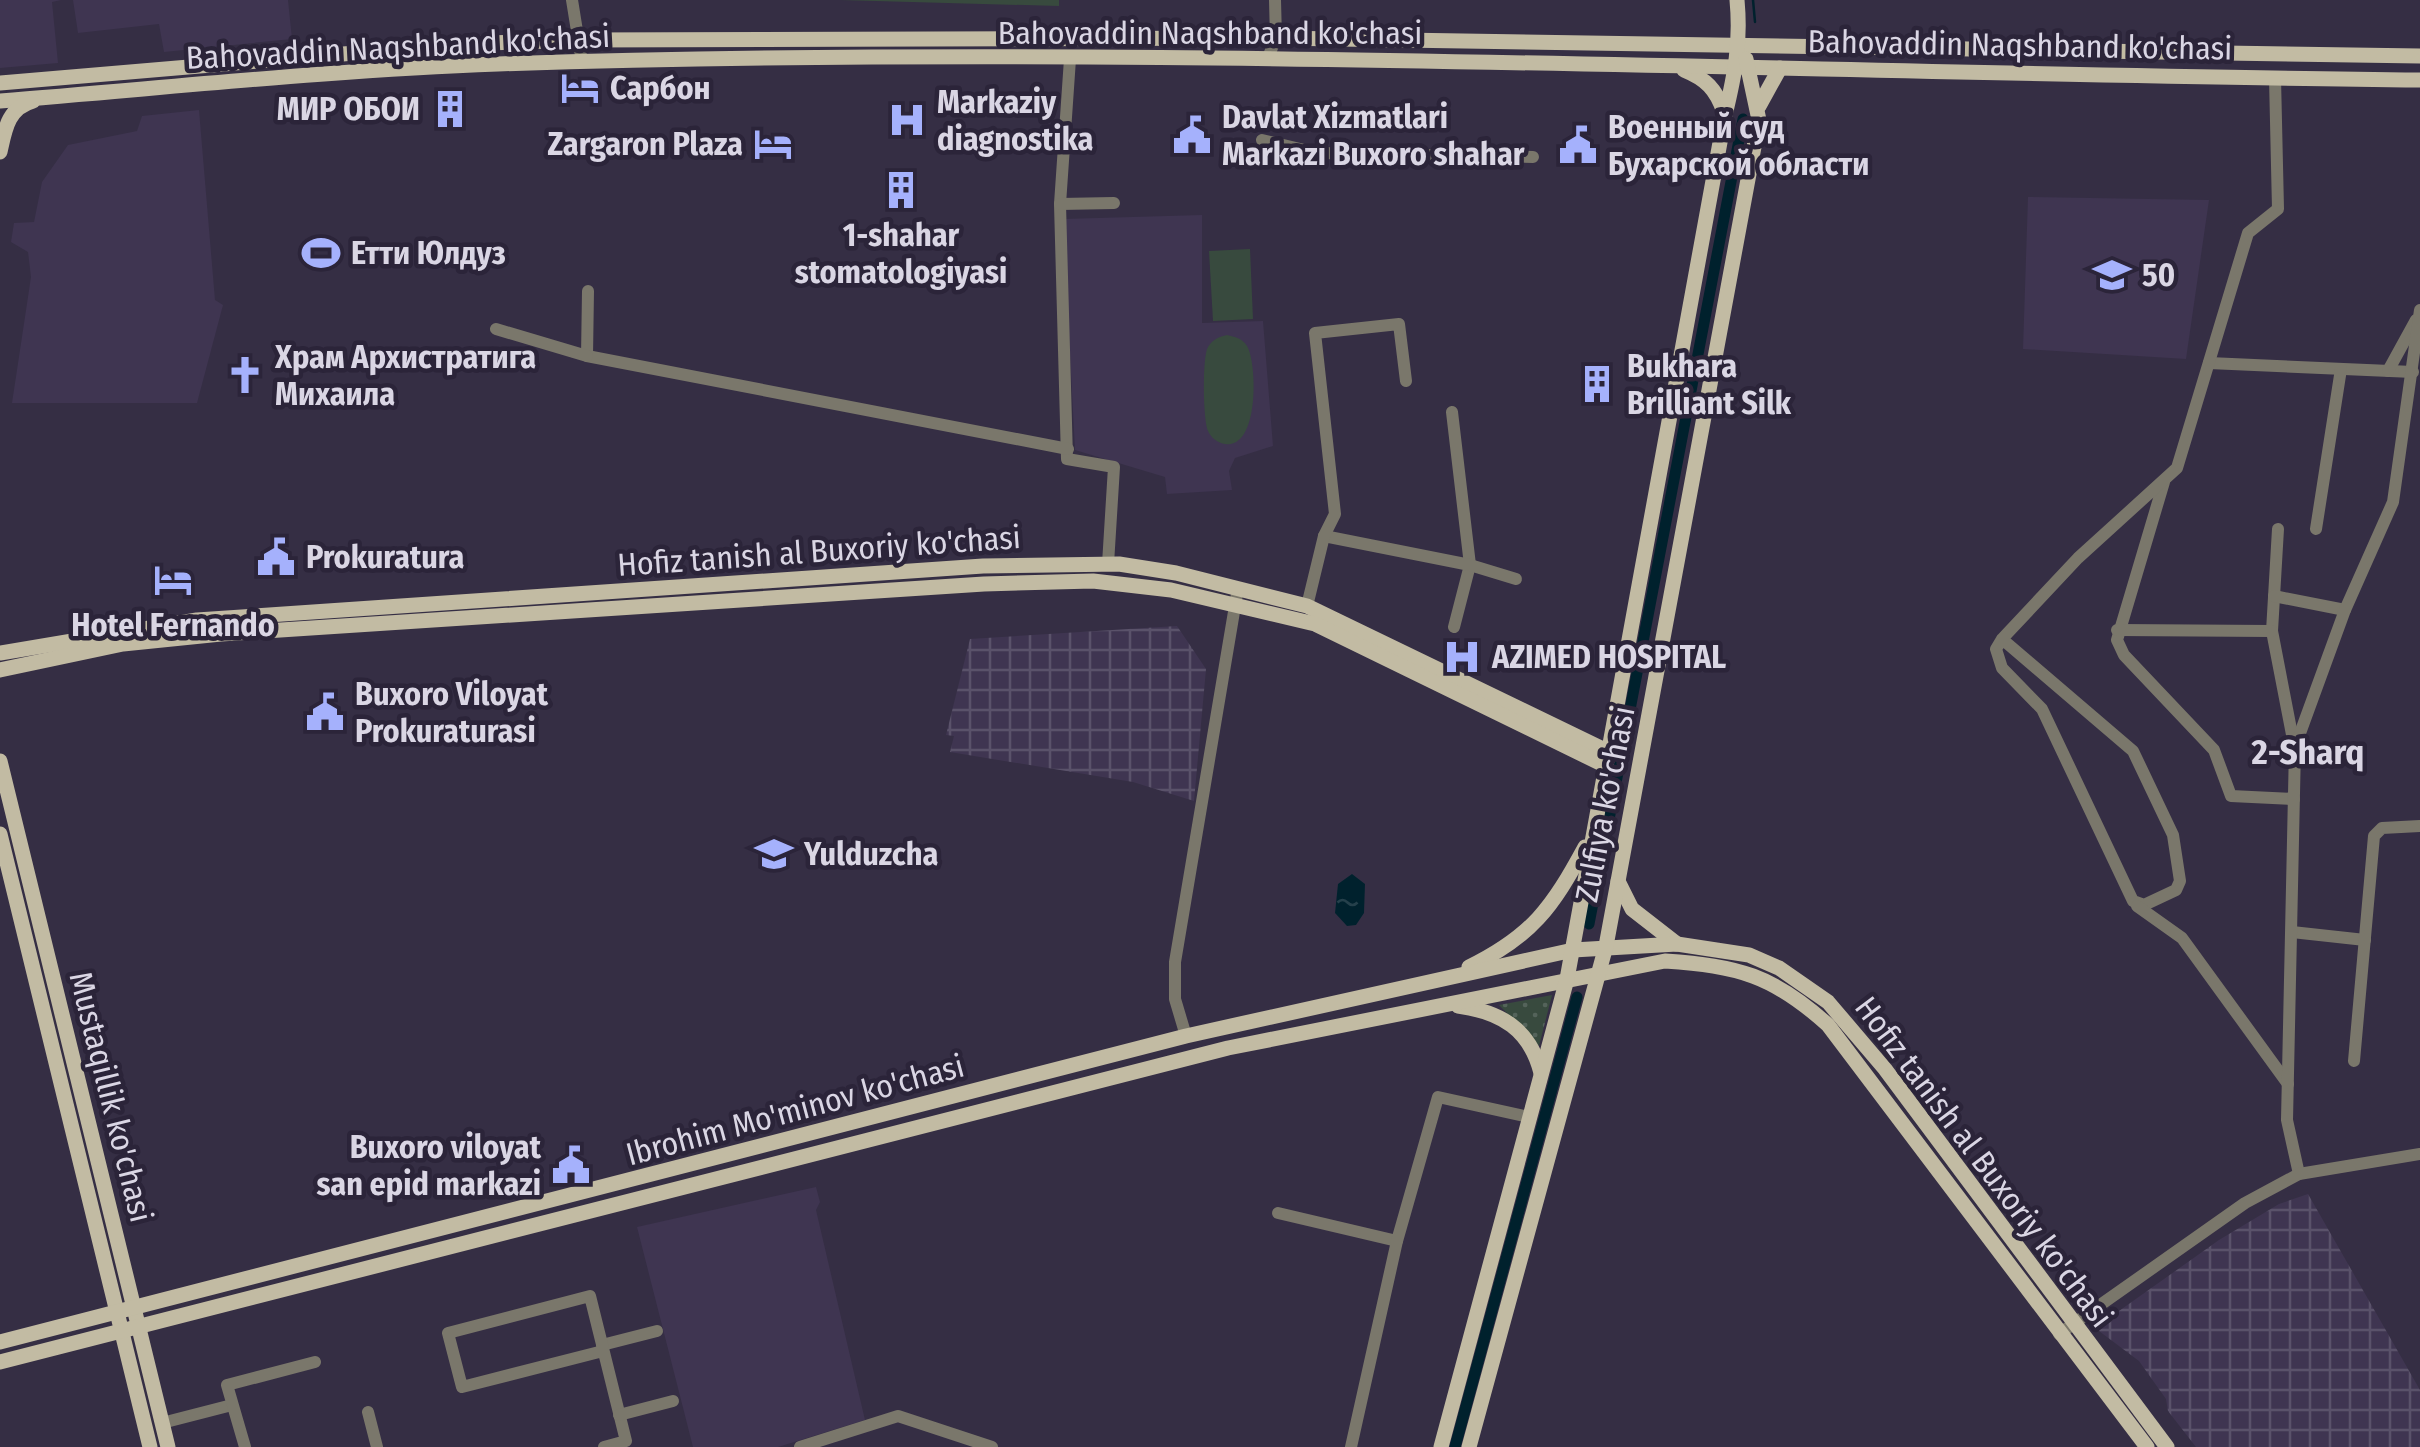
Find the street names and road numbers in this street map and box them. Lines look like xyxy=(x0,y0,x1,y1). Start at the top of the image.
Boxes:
street label: Bahovaddin Naqshband ko'chasi xyxy=(998,14,1422,52)
street label: Bahovaddin Naqshband ko'chasi xyxy=(185,17,611,77)
street label: Bahovaddin Naqshband ko'chasi xyxy=(1807,22,2233,68)
street label: Hofiz tanish al Buxoriy ko'chasi xyxy=(616,518,1022,584)
street label: Zulfiya ko'chasi xyxy=(1567,703,1643,905)
street label: Mustaqillik ko'chasi xyxy=(62,968,160,1226)
street label: Hofiz tanish al Buxoriy ko'chasi xyxy=(1847,989,2121,1335)
street label: Ibrohim Mo'minov ko'chasi xyxy=(622,1047,968,1173)

